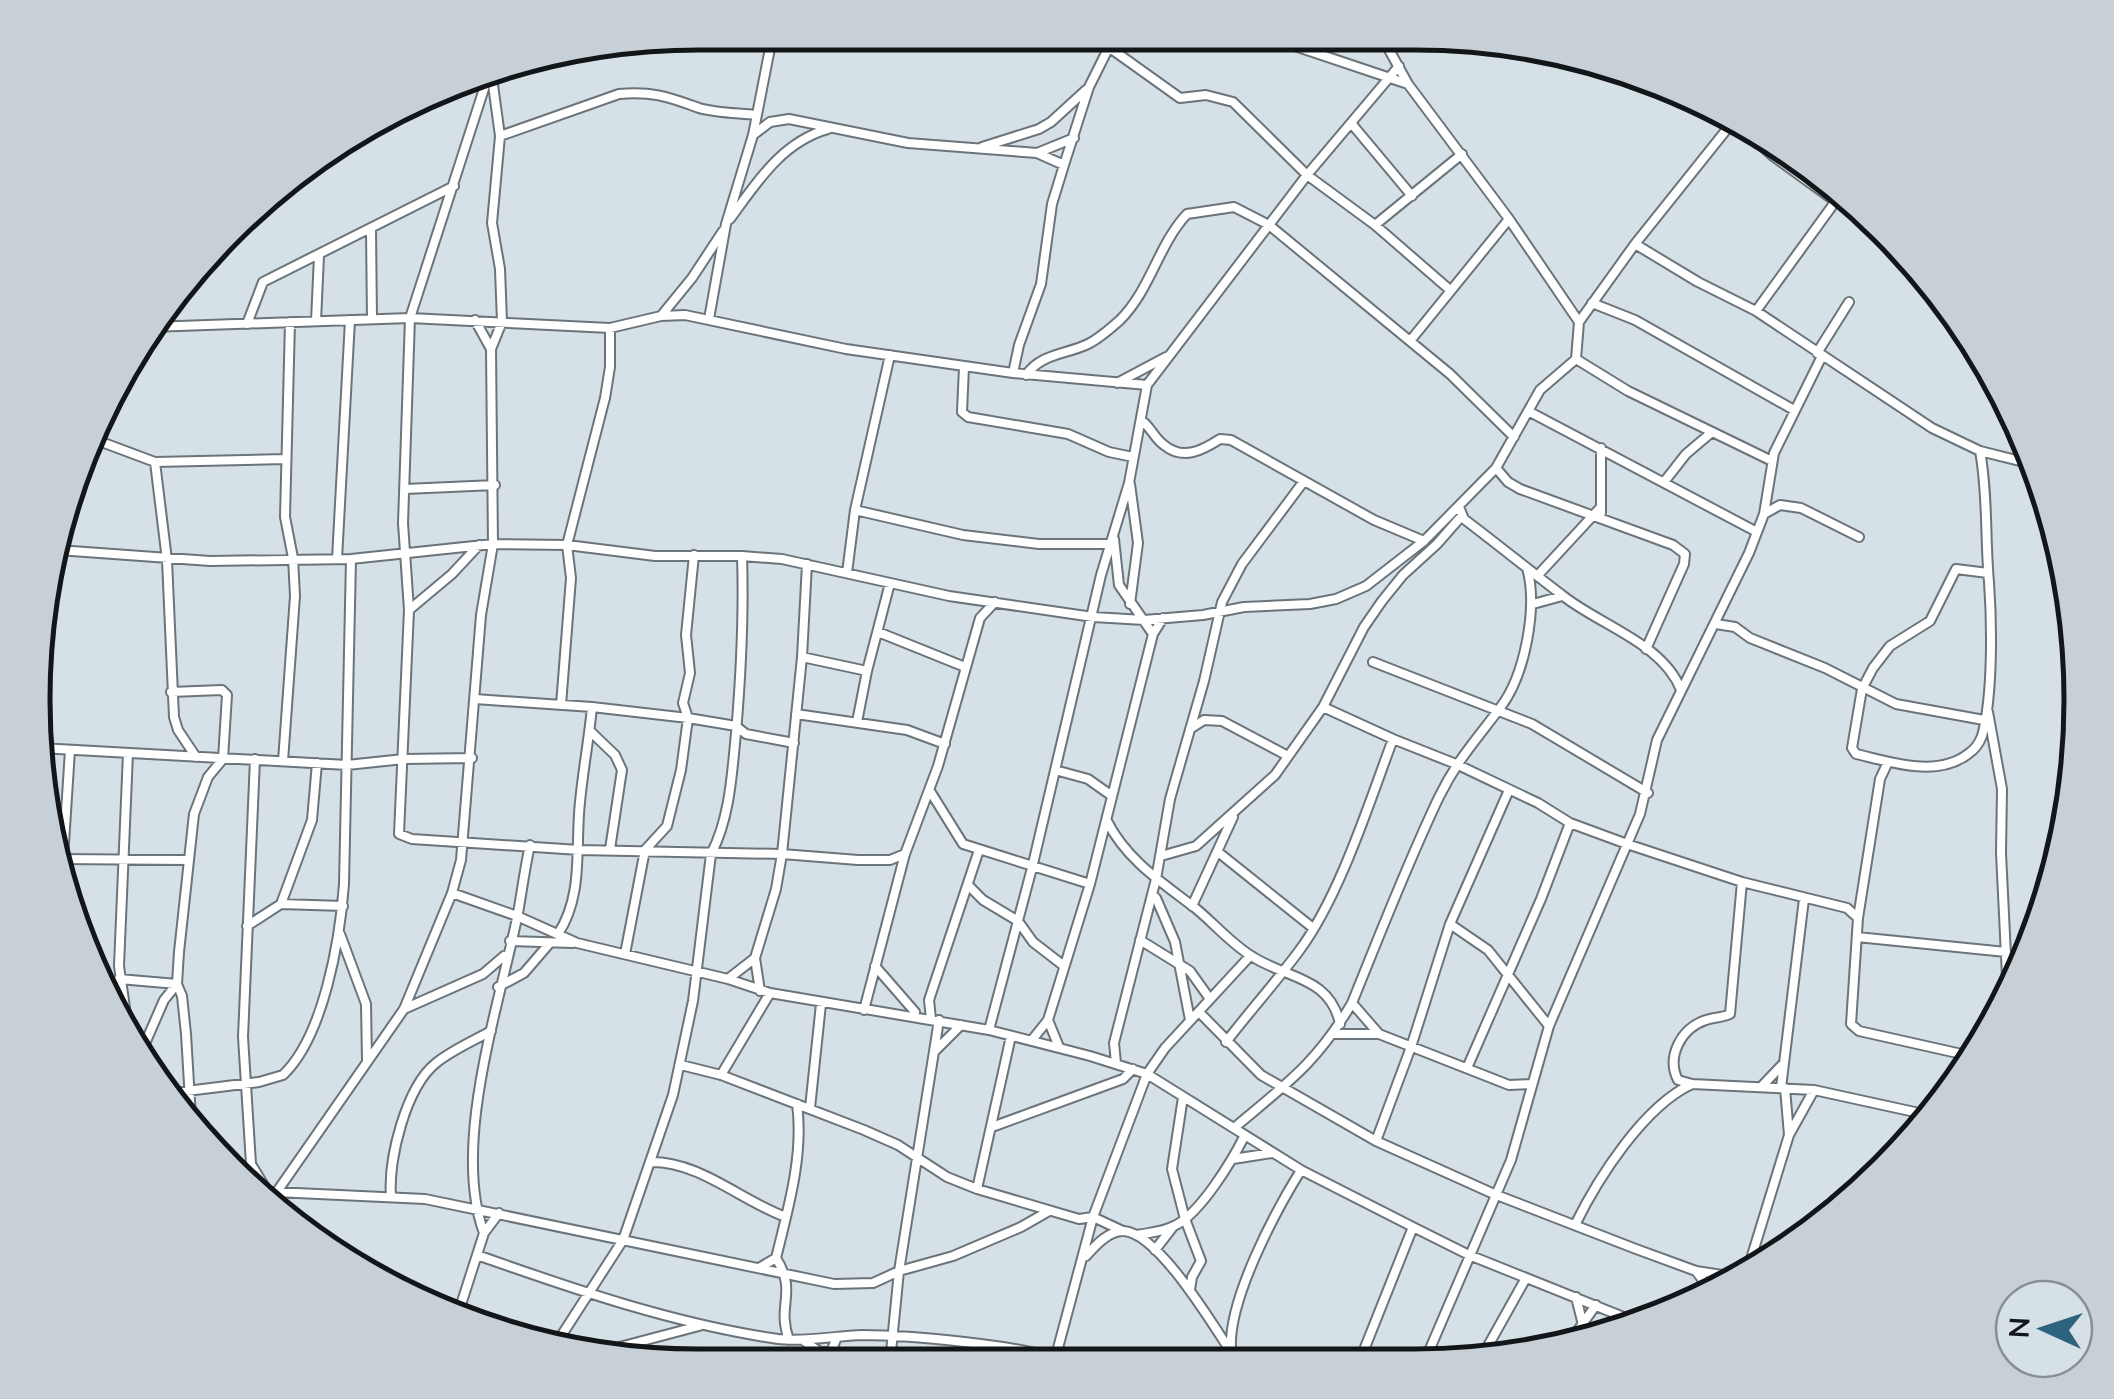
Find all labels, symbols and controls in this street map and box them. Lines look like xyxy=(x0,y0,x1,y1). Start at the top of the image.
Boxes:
north arrow xyxy=(1994,1279,2094,1379)
text: N xyxy=(2001,1316,2037,1339)

